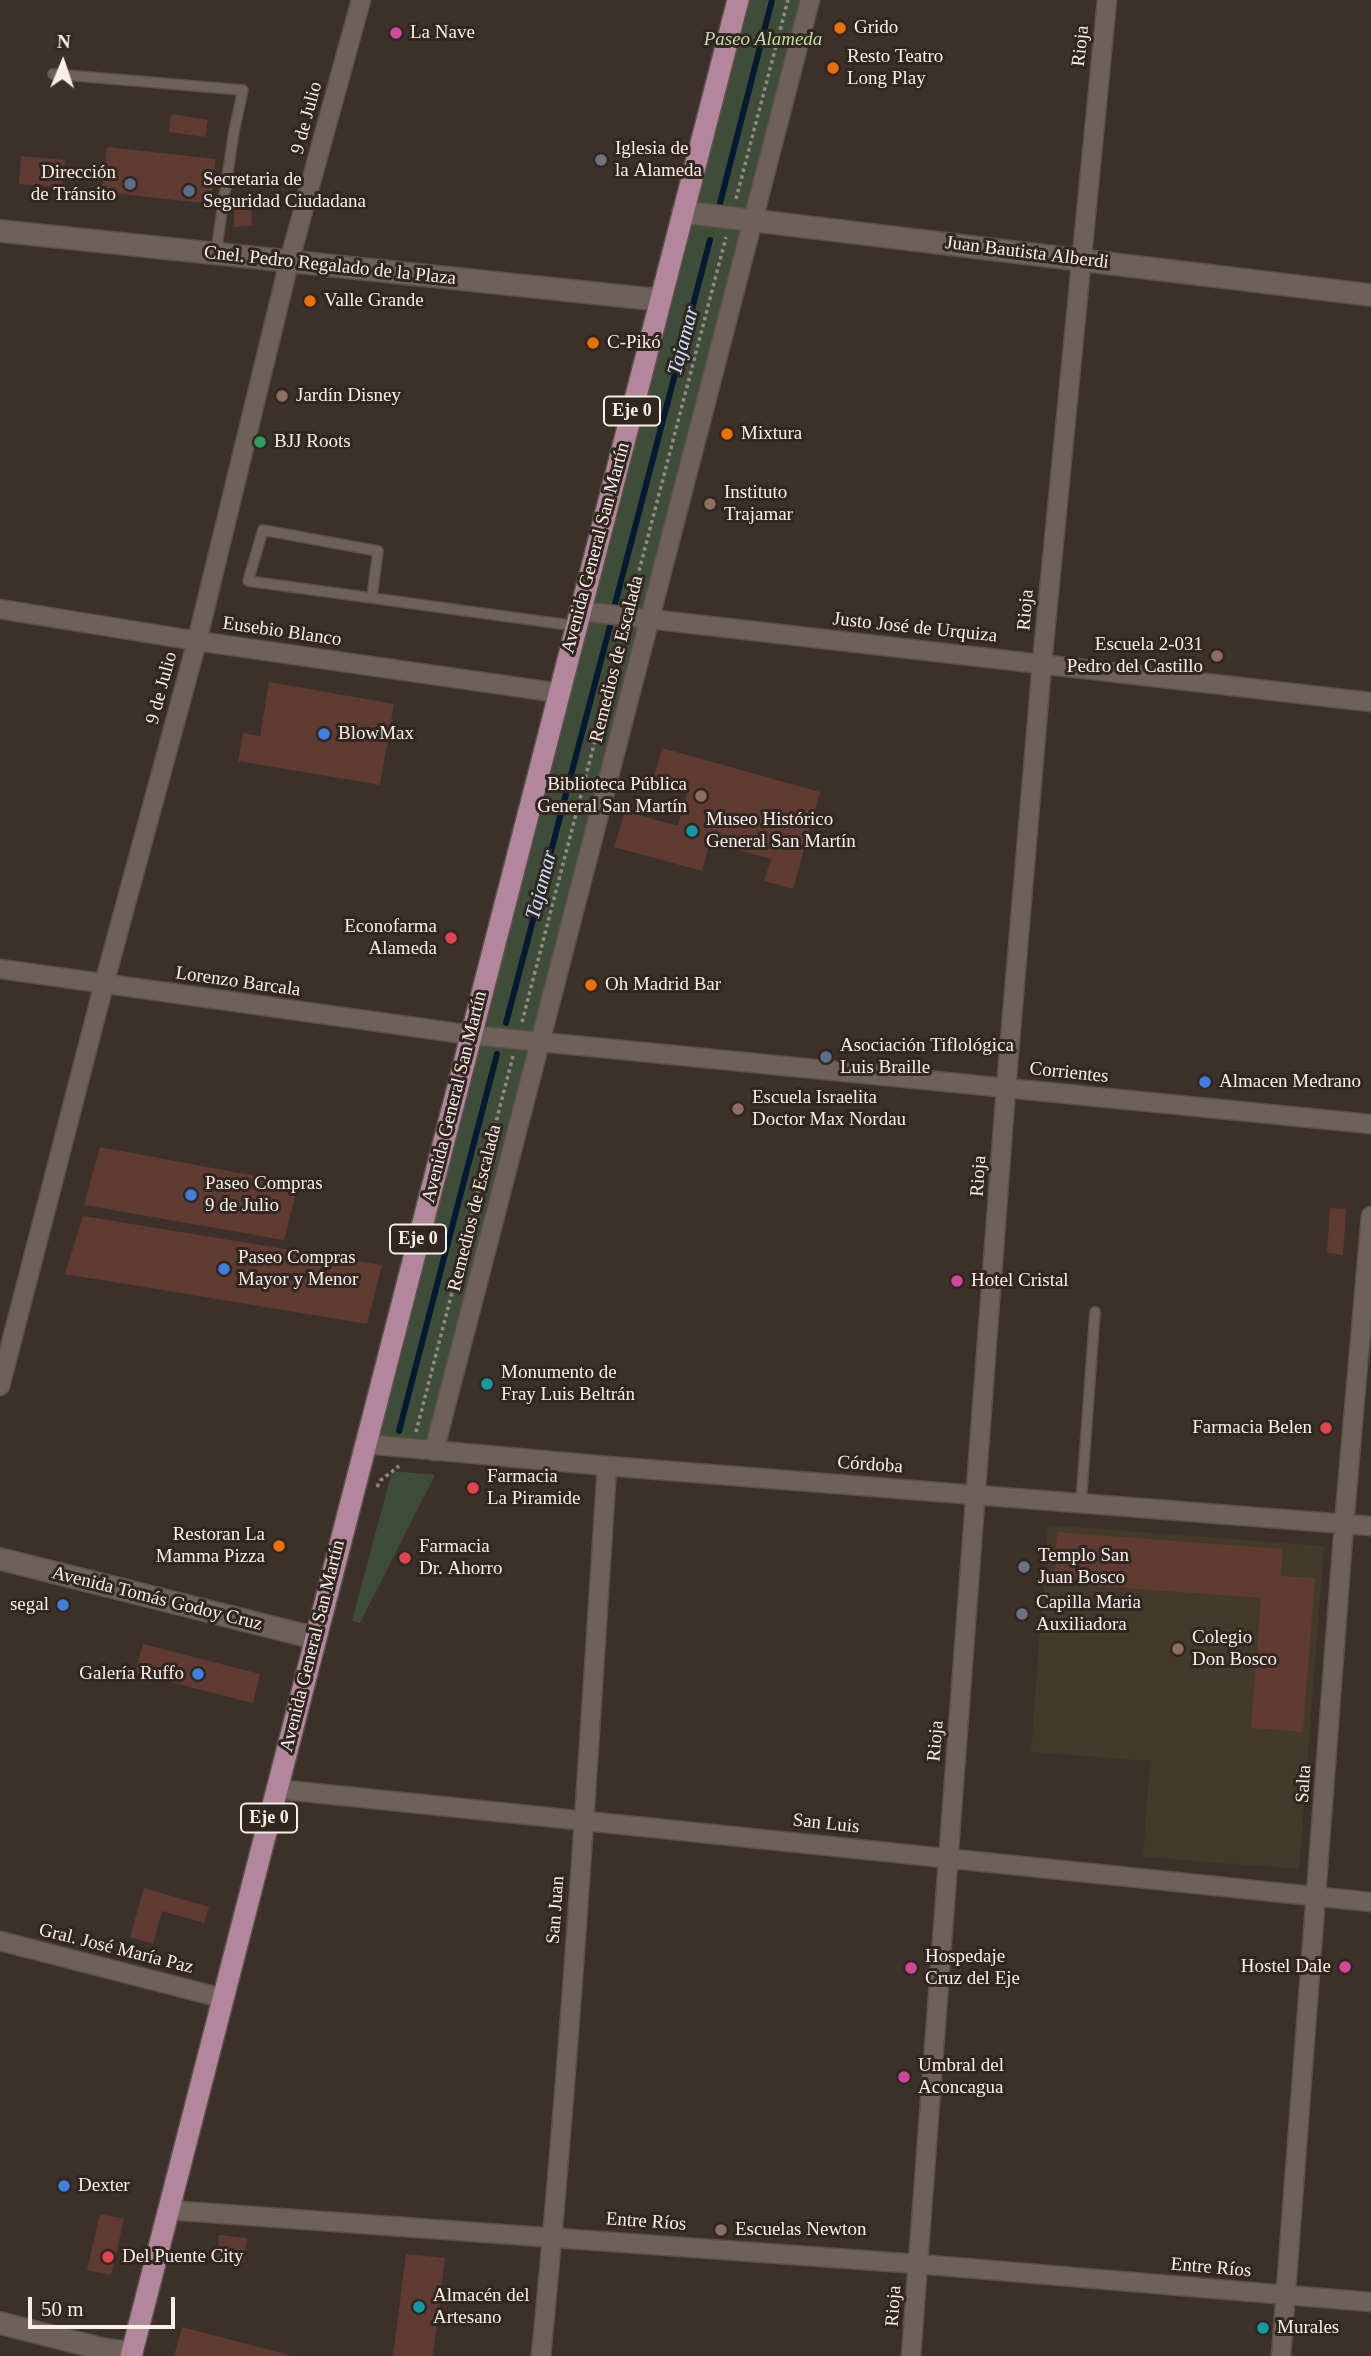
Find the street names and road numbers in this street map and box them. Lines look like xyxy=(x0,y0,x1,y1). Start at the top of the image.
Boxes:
street label: Rioja xyxy=(1068,24,1094,68)
street label: 9 de Julio xyxy=(286,79,328,157)
street label: Juan Bautista Alberdi xyxy=(944,232,1110,274)
street label: Cnel. Pedro Regalado de la Plaza xyxy=(203,241,457,291)
road number: Eje 0 xyxy=(604,396,660,426)
street label: Avenida General San Martín xyxy=(557,440,635,656)
street label: Remedios de Escalada xyxy=(585,573,649,745)
street label: Rioja xyxy=(1013,589,1039,631)
street label: Justo José de Urquiza xyxy=(832,608,998,648)
street label: Eusebio Blanco xyxy=(221,612,343,652)
street label: 9 de Julio xyxy=(141,649,183,727)
street label: Lorenzo Barcala xyxy=(174,962,302,1002)
street label: Avenida General San Martín xyxy=(418,989,492,1205)
street label: Corrientes xyxy=(1028,1058,1110,1088)
street label: Remedios de Escalada xyxy=(443,1122,507,1294)
street label: Rioja xyxy=(966,1155,992,1197)
road number: Eje 0 xyxy=(390,1224,446,1254)
street label: Córdoba xyxy=(837,1451,903,1479)
street label: Avenida General San Martín xyxy=(276,1538,350,1754)
street label: Avenida Tomás Godoy Cruz xyxy=(49,1562,265,1636)
street label: Rioja xyxy=(923,1720,949,1762)
street label: Salta xyxy=(1291,1764,1317,1804)
road number: Eje 0 xyxy=(241,1804,297,1832)
street label: San Luis xyxy=(791,1809,861,1839)
street label: San Juan xyxy=(542,1875,570,1945)
street label: Gral. José María Paz xyxy=(36,1919,196,1979)
street label: Entre Ríos xyxy=(605,2208,687,2236)
street label: Entre Ríos xyxy=(1170,2253,1252,2283)
street label: Rioja xyxy=(881,2285,907,2327)

